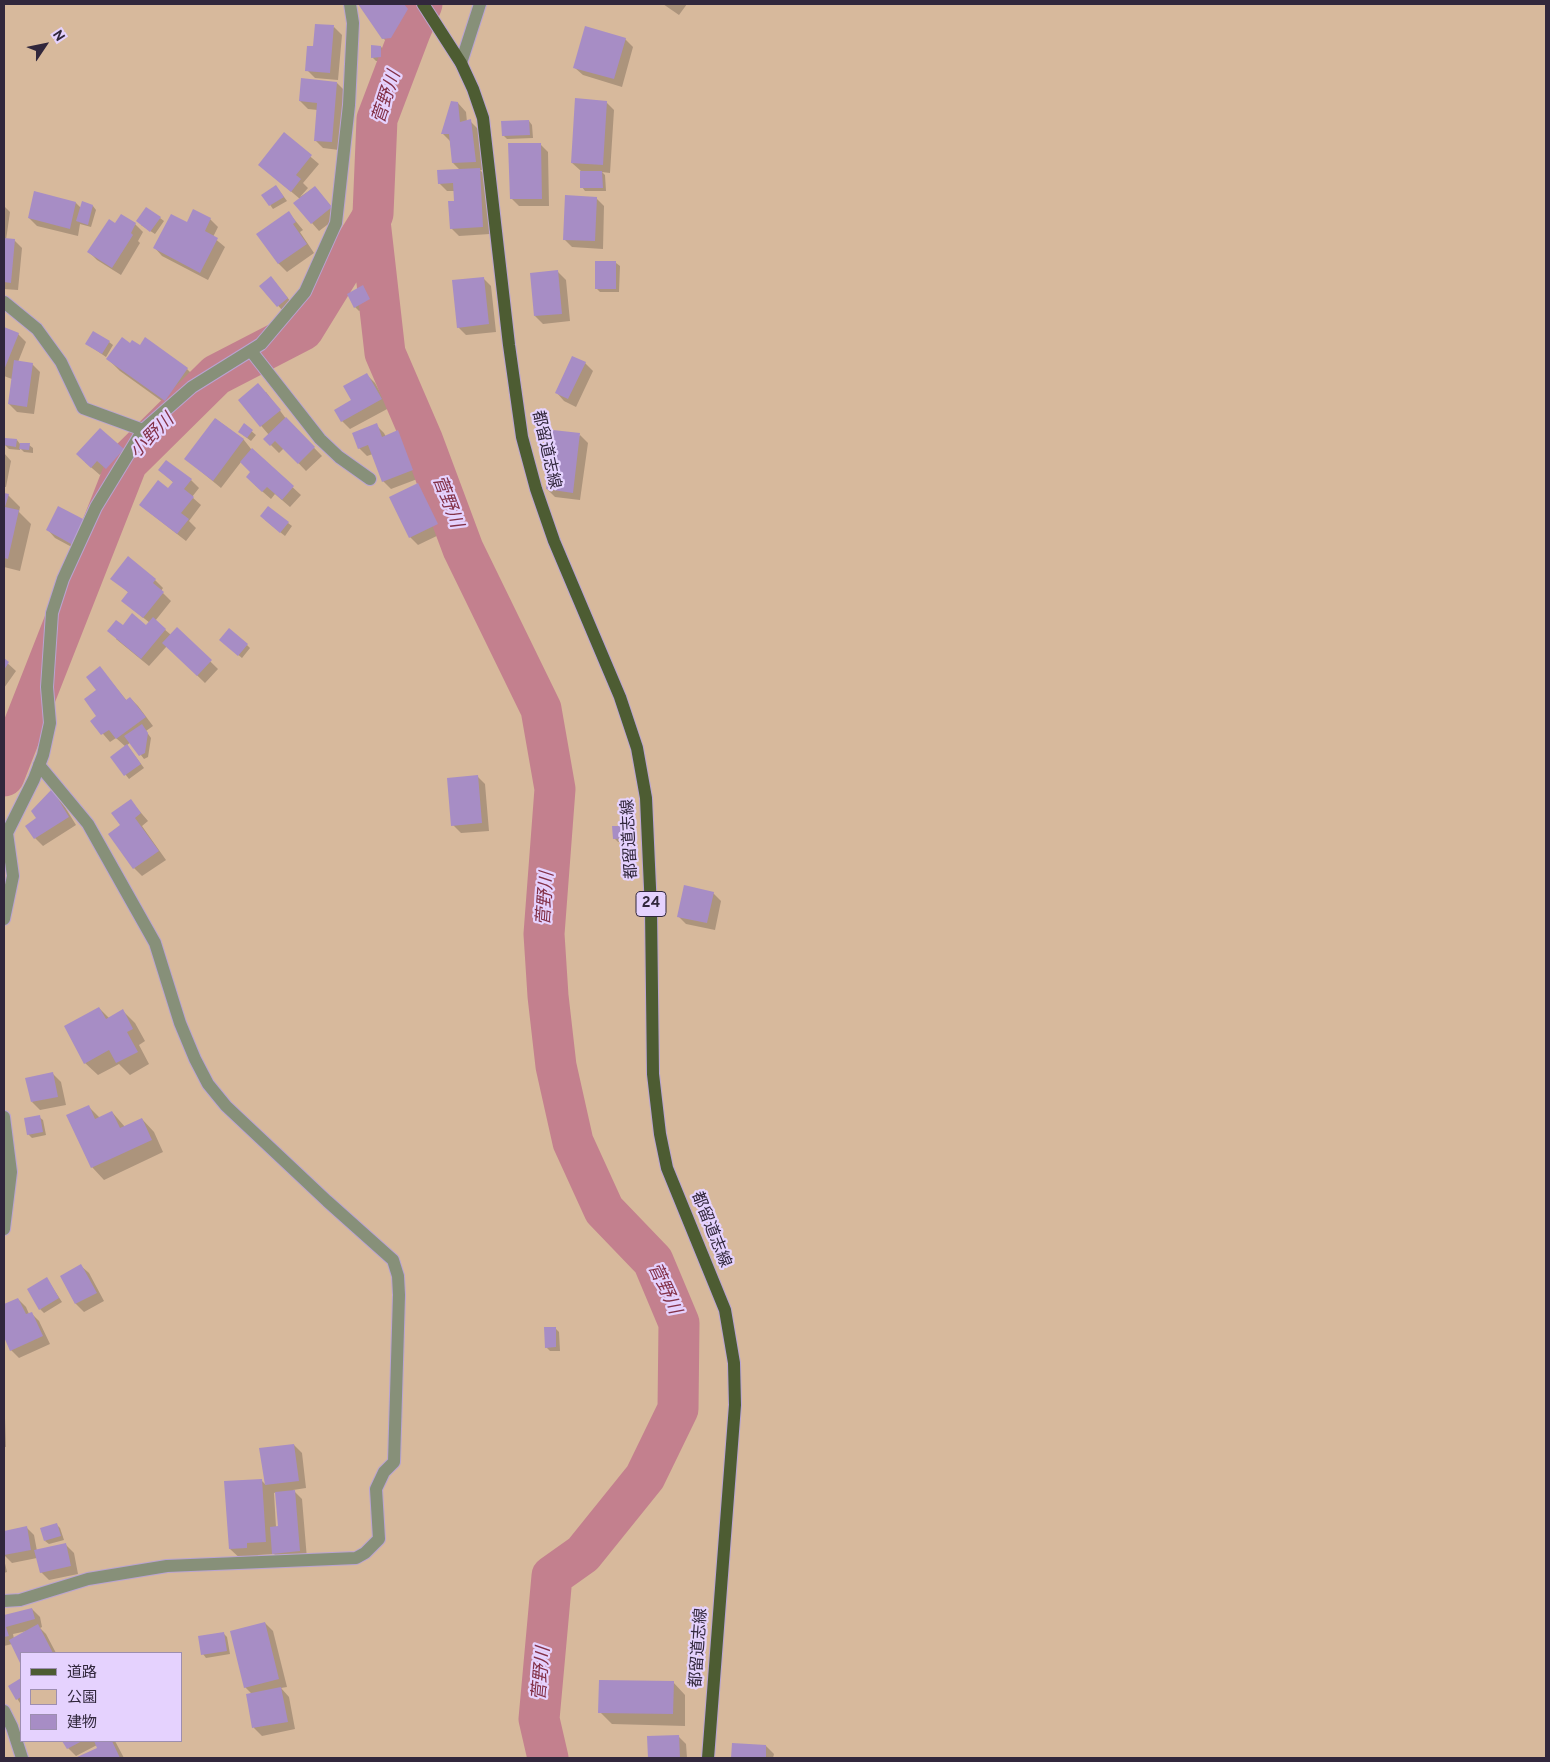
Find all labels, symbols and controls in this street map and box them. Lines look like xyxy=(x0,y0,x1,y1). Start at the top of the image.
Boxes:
north arrow xyxy=(20,20,70,70)
text: N xyxy=(48,27,68,45)
water label: 菅野川 xyxy=(369,69,407,127)
street label: 都留道志線 xyxy=(527,409,563,491)
water label: 小野川 xyxy=(126,410,180,464)
water label: 菅野川 xyxy=(426,473,466,531)
street label: 都留道志線 xyxy=(619,799,643,879)
water label: 菅野川 xyxy=(534,871,560,927)
road number: 24 xyxy=(636,892,666,916)
street label: 都留道志線 xyxy=(686,1189,734,1271)
water label: 菅野川 xyxy=(642,1260,684,1318)
street label: 都留道志線 xyxy=(688,1607,712,1689)
water label: 菅野川 xyxy=(530,1646,556,1702)
legend xyxy=(20,1652,182,1742)
text: 道路 xyxy=(67,1664,97,1683)
text: 公園 xyxy=(67,1689,97,1708)
text: 建物 xyxy=(67,1714,97,1733)

